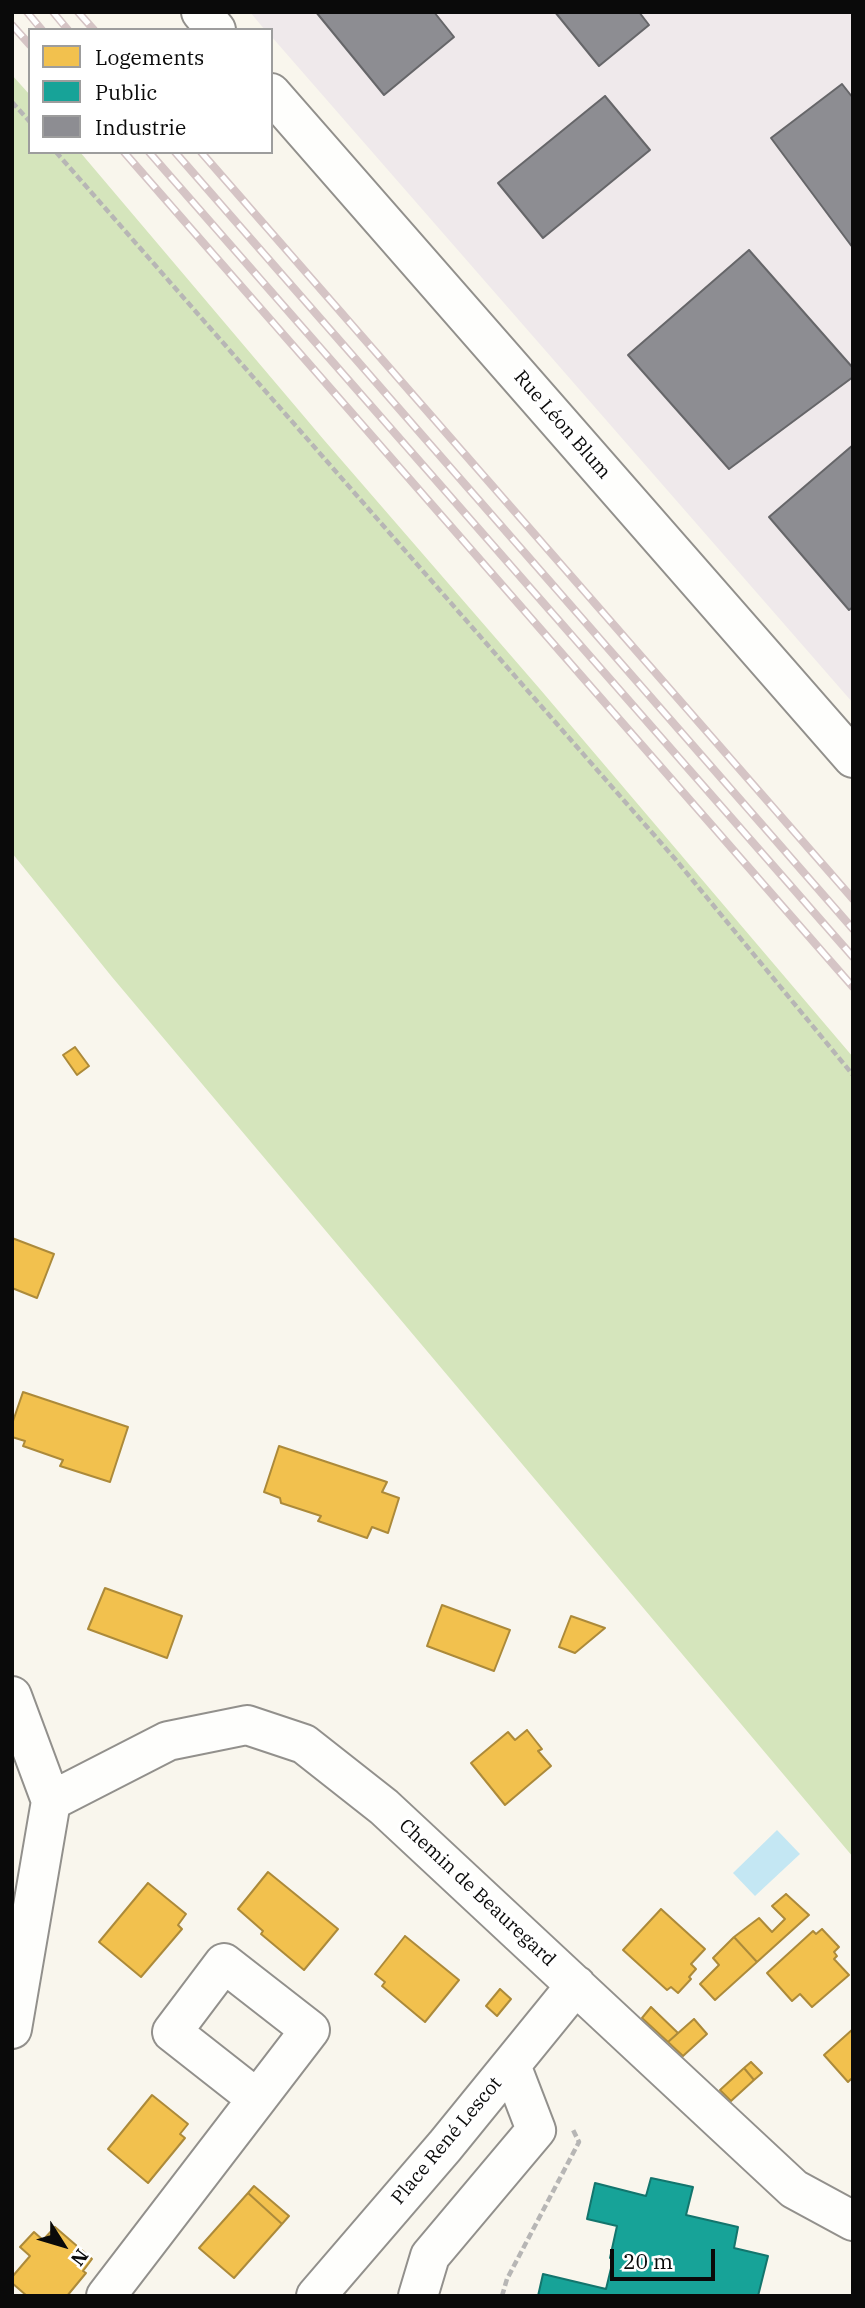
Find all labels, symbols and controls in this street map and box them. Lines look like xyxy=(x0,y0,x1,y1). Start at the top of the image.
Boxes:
legend xyxy=(28,28,273,154)
text: Logements xyxy=(95,43,204,71)
text: Public xyxy=(95,78,157,106)
text: Industrie xyxy=(95,113,186,141)
street label: Rue Léon Blum xyxy=(509,366,615,484)
street label: Chemin de Beauregard xyxy=(394,1815,560,1971)
street label: Place René Lescot xyxy=(387,2073,507,2209)
north arrow xyxy=(28,2210,98,2280)
scale bar xyxy=(613,2234,718,2278)
text: N xyxy=(66,2244,94,2271)
text: 20 m xyxy=(623,2247,673,2275)

